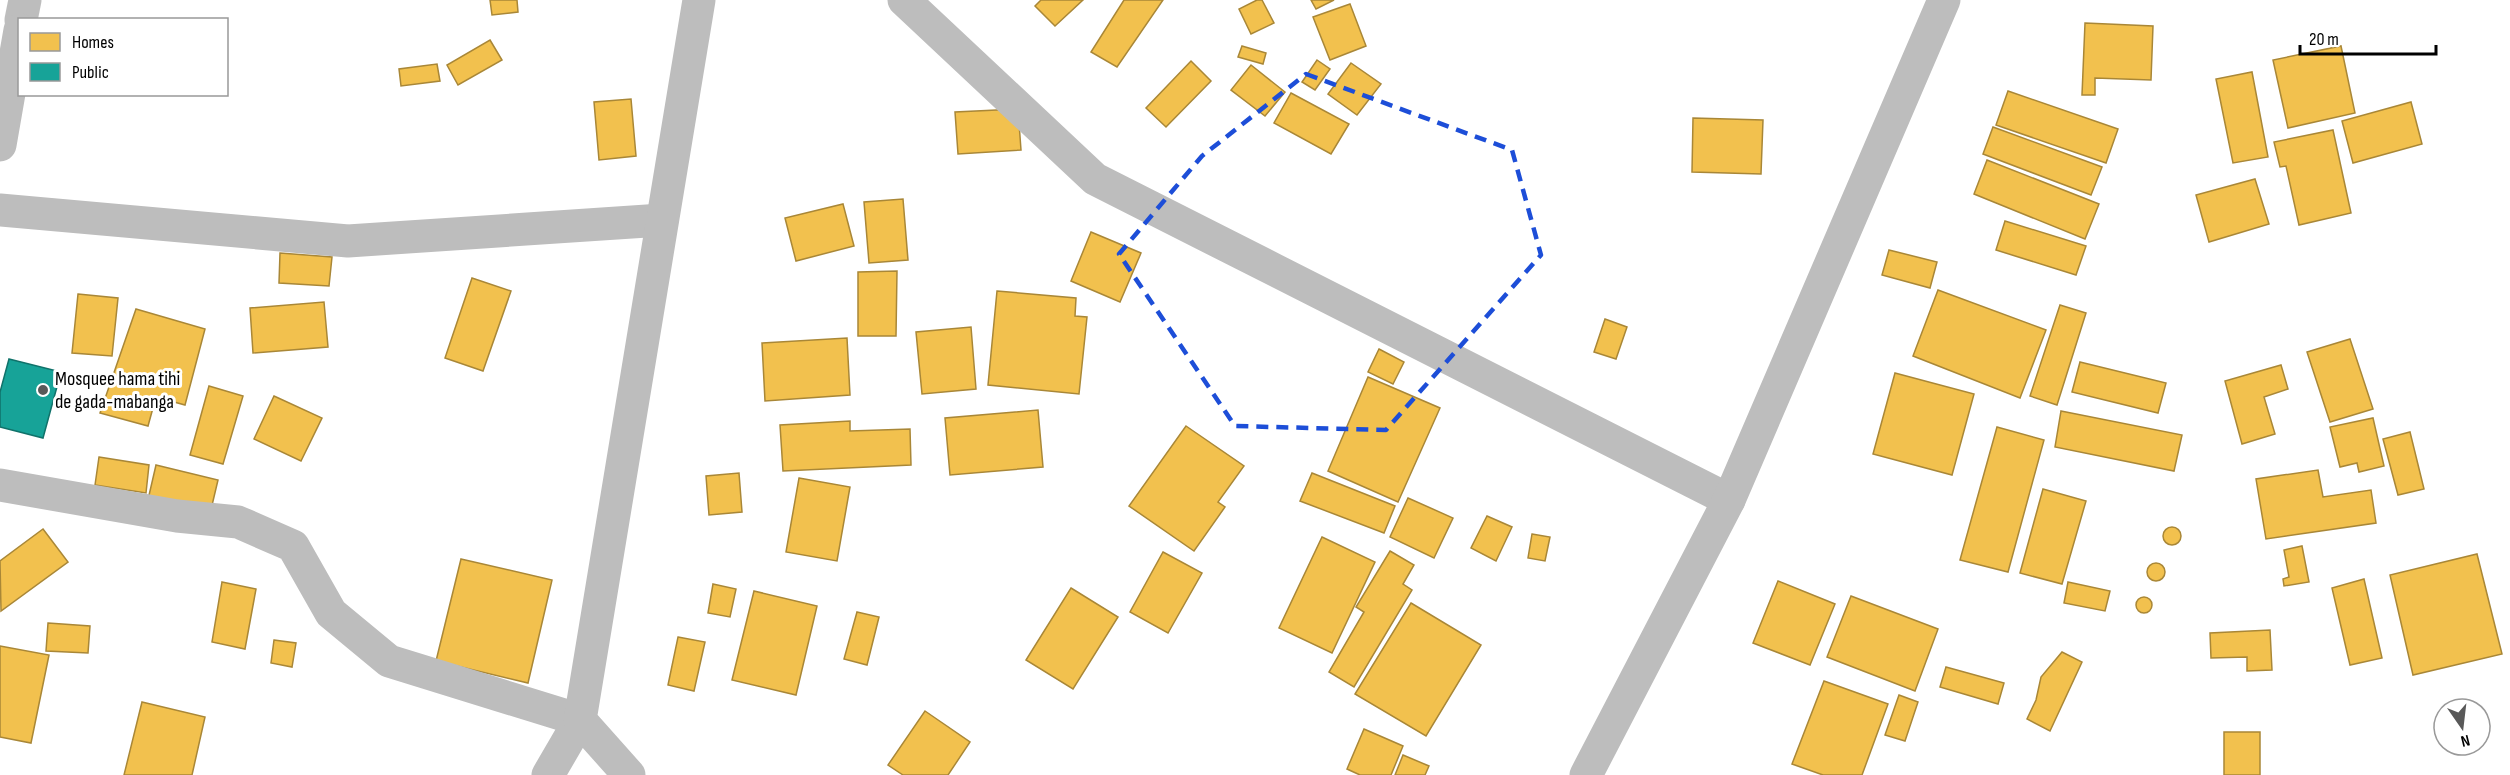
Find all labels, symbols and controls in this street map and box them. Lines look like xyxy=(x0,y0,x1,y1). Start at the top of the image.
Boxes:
legend xyxy=(18,18,228,96)
scale bar xyxy=(2300,18,2436,56)
text: 20 m xyxy=(2309,29,2339,50)
text: Homes xyxy=(72,32,114,53)
text: Public xyxy=(72,62,109,83)
place label: Mosquee hama tihi de gada-mabanga xyxy=(55,367,180,414)
marker: Mosquee hama tihi de gada-mabanga xyxy=(36,383,50,397)
north arrow xyxy=(2432,697,2492,757)
text: N xyxy=(2459,730,2472,750)

